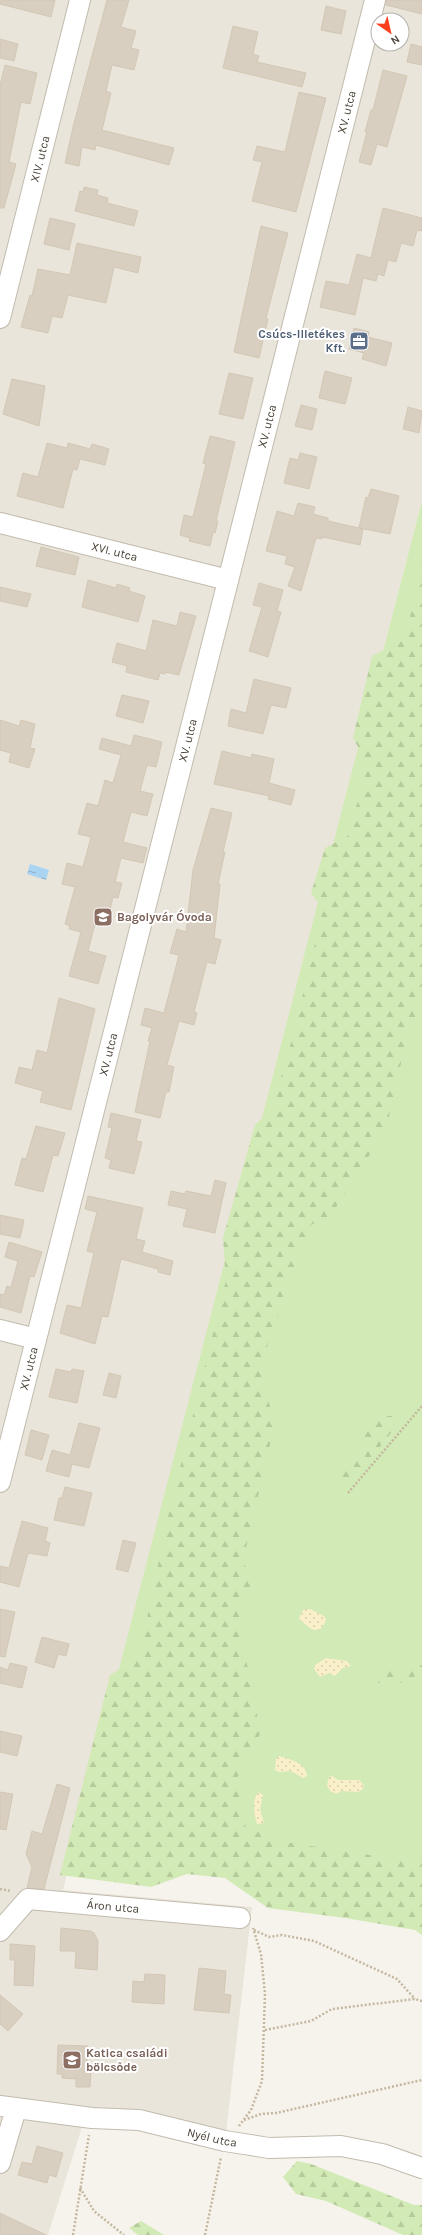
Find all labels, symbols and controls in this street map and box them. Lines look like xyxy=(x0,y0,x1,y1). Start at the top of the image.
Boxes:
north arrow xyxy=(370,12,410,52)
text: N xyxy=(388,32,402,47)
street label: XV. utca xyxy=(334,89,359,135)
street label: XIV. utca xyxy=(27,134,53,184)
place label: Csúcs-Illetékes Kft. xyxy=(258,327,345,355)
office icon: Csúcs-Illetékes Kft. xyxy=(348,330,370,352)
street label: XV. utca xyxy=(255,403,279,449)
street label: XVI. utca xyxy=(90,539,139,564)
street label: XV. utca xyxy=(175,717,200,763)
school or university icon: Bagolyvár Óvoda xyxy=(92,906,114,928)
place label: Bagolyvár Óvoda xyxy=(117,909,212,924)
street label: XV. utca xyxy=(96,1031,120,1078)
street label: XV. utca xyxy=(17,1345,41,1392)
street label: Áron utca xyxy=(86,1896,140,1916)
place label: Katica családi bölcsőde xyxy=(86,2046,168,2074)
school or university icon: Katica családi bölcsőde xyxy=(61,2049,83,2071)
street label: Nyél utca xyxy=(186,2125,238,2150)

